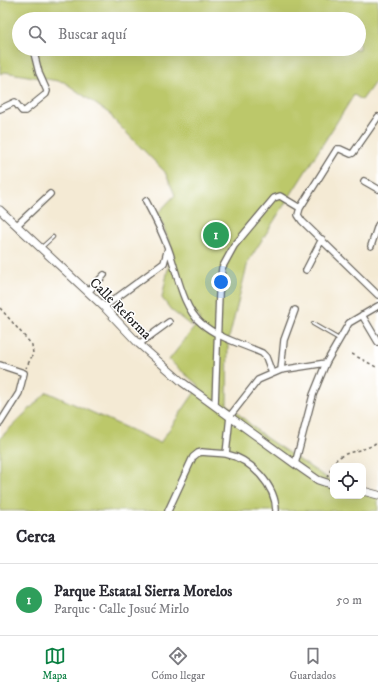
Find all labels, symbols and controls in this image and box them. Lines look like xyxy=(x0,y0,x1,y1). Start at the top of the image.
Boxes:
search box xyxy=(12,12,366,56)
icon: search xyxy=(26,23,48,45)
text: Buscar aquí xyxy=(58,25,126,44)
pin: 1 xyxy=(203,220,229,250)
your location xyxy=(211,272,231,292)
street label: Calle Reforma xyxy=(86,274,155,343)
map controls xyxy=(330,463,366,499)
button: locate xyxy=(330,463,366,499)
text: Cerca xyxy=(16,526,55,548)
text: Parque Estatal Sierra Morelos xyxy=(54,582,232,601)
text: 1 xyxy=(27,592,31,608)
text: 50 m xyxy=(336,592,362,608)
text: Parque · Calle Josué Mirlo xyxy=(54,601,189,617)
tab: Mapa xyxy=(42,645,67,683)
tab: Cómo llegar xyxy=(151,645,205,683)
tab: Guardados xyxy=(289,645,336,683)

